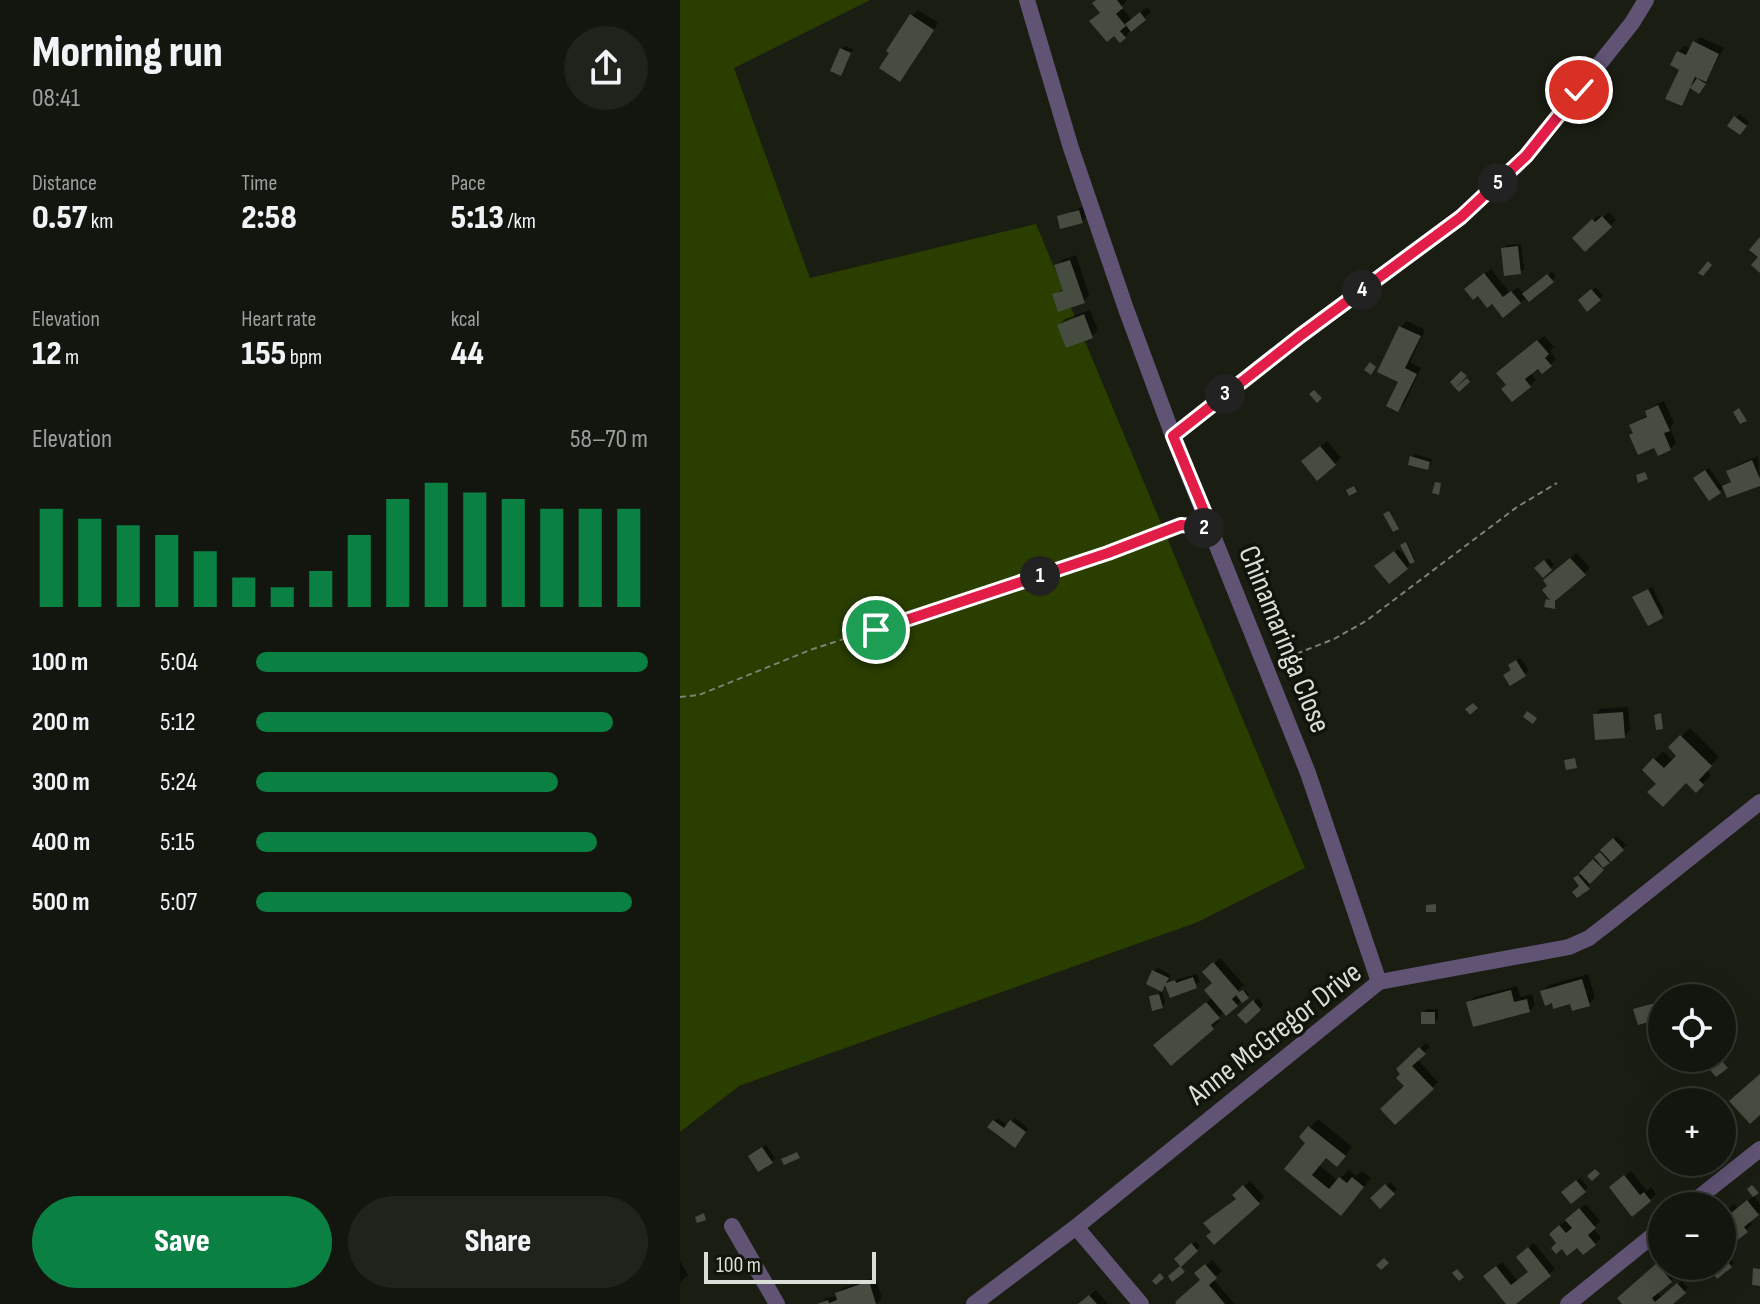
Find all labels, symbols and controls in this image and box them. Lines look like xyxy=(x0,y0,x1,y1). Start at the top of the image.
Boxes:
text: Morning run xyxy=(32,26,223,79)
button: share xyxy=(564,26,648,110)
pin xyxy=(1545,56,1613,124)
icon: check xyxy=(1557,68,1601,112)
text: 08:41 xyxy=(32,83,80,114)
pin: 5 xyxy=(1478,163,1518,203)
text: 5 xyxy=(1493,169,1503,196)
text: Distance xyxy=(32,170,97,197)
text: Time xyxy=(241,170,277,197)
text: Pace xyxy=(451,170,486,197)
text: 0.57 xyxy=(32,197,87,238)
text: 2:58 xyxy=(241,197,297,238)
text: 5:13 xyxy=(451,197,504,238)
text: km xyxy=(87,208,113,235)
text: /km xyxy=(504,208,536,235)
pin: 4 xyxy=(1342,270,1382,310)
text: 4 xyxy=(1357,276,1367,303)
text: Elevation xyxy=(32,306,100,333)
text: Heart rate xyxy=(241,306,316,333)
text: kcal xyxy=(451,306,480,333)
text: 12 xyxy=(32,333,62,374)
text: 155 xyxy=(241,333,286,374)
text: 44 xyxy=(451,333,484,374)
text: m xyxy=(62,344,79,371)
text: bpm xyxy=(286,344,322,371)
pin: 3 xyxy=(1205,374,1245,414)
text: 3 xyxy=(1220,380,1230,407)
text: Elevation xyxy=(32,424,112,455)
text: 58–70 m xyxy=(570,424,648,455)
pin: 2 xyxy=(1184,508,1224,548)
text: 2 xyxy=(1199,514,1209,541)
street label: Chinamaringa Close xyxy=(1230,541,1338,738)
pin: 1 xyxy=(1020,556,1060,596)
text: 1 xyxy=(1036,562,1044,589)
pin xyxy=(842,596,910,664)
icon: arrive xyxy=(854,608,898,652)
text: 100 m xyxy=(32,647,88,678)
text: 5:04 xyxy=(160,647,198,678)
text: 200 m xyxy=(32,707,89,738)
text: 5:12 xyxy=(160,707,195,738)
text: 300 m xyxy=(32,767,90,798)
text: 5:24 xyxy=(160,767,197,798)
text: 400 m xyxy=(32,827,90,858)
text: 5:15 xyxy=(160,827,195,858)
text: 500 m xyxy=(32,887,89,918)
text: 5:07 xyxy=(160,887,197,918)
street label: Anne McGregor Drive xyxy=(1180,955,1369,1114)
map controls xyxy=(1648,984,1736,1280)
button: locate xyxy=(1648,984,1736,1072)
button: + xyxy=(1648,1088,1736,1176)
button: − xyxy=(1648,1192,1736,1280)
button: Save xyxy=(32,1196,332,1288)
button: Share xyxy=(348,1196,648,1288)
scale bar xyxy=(704,1248,876,1284)
text: 100 m xyxy=(716,1252,761,1279)

